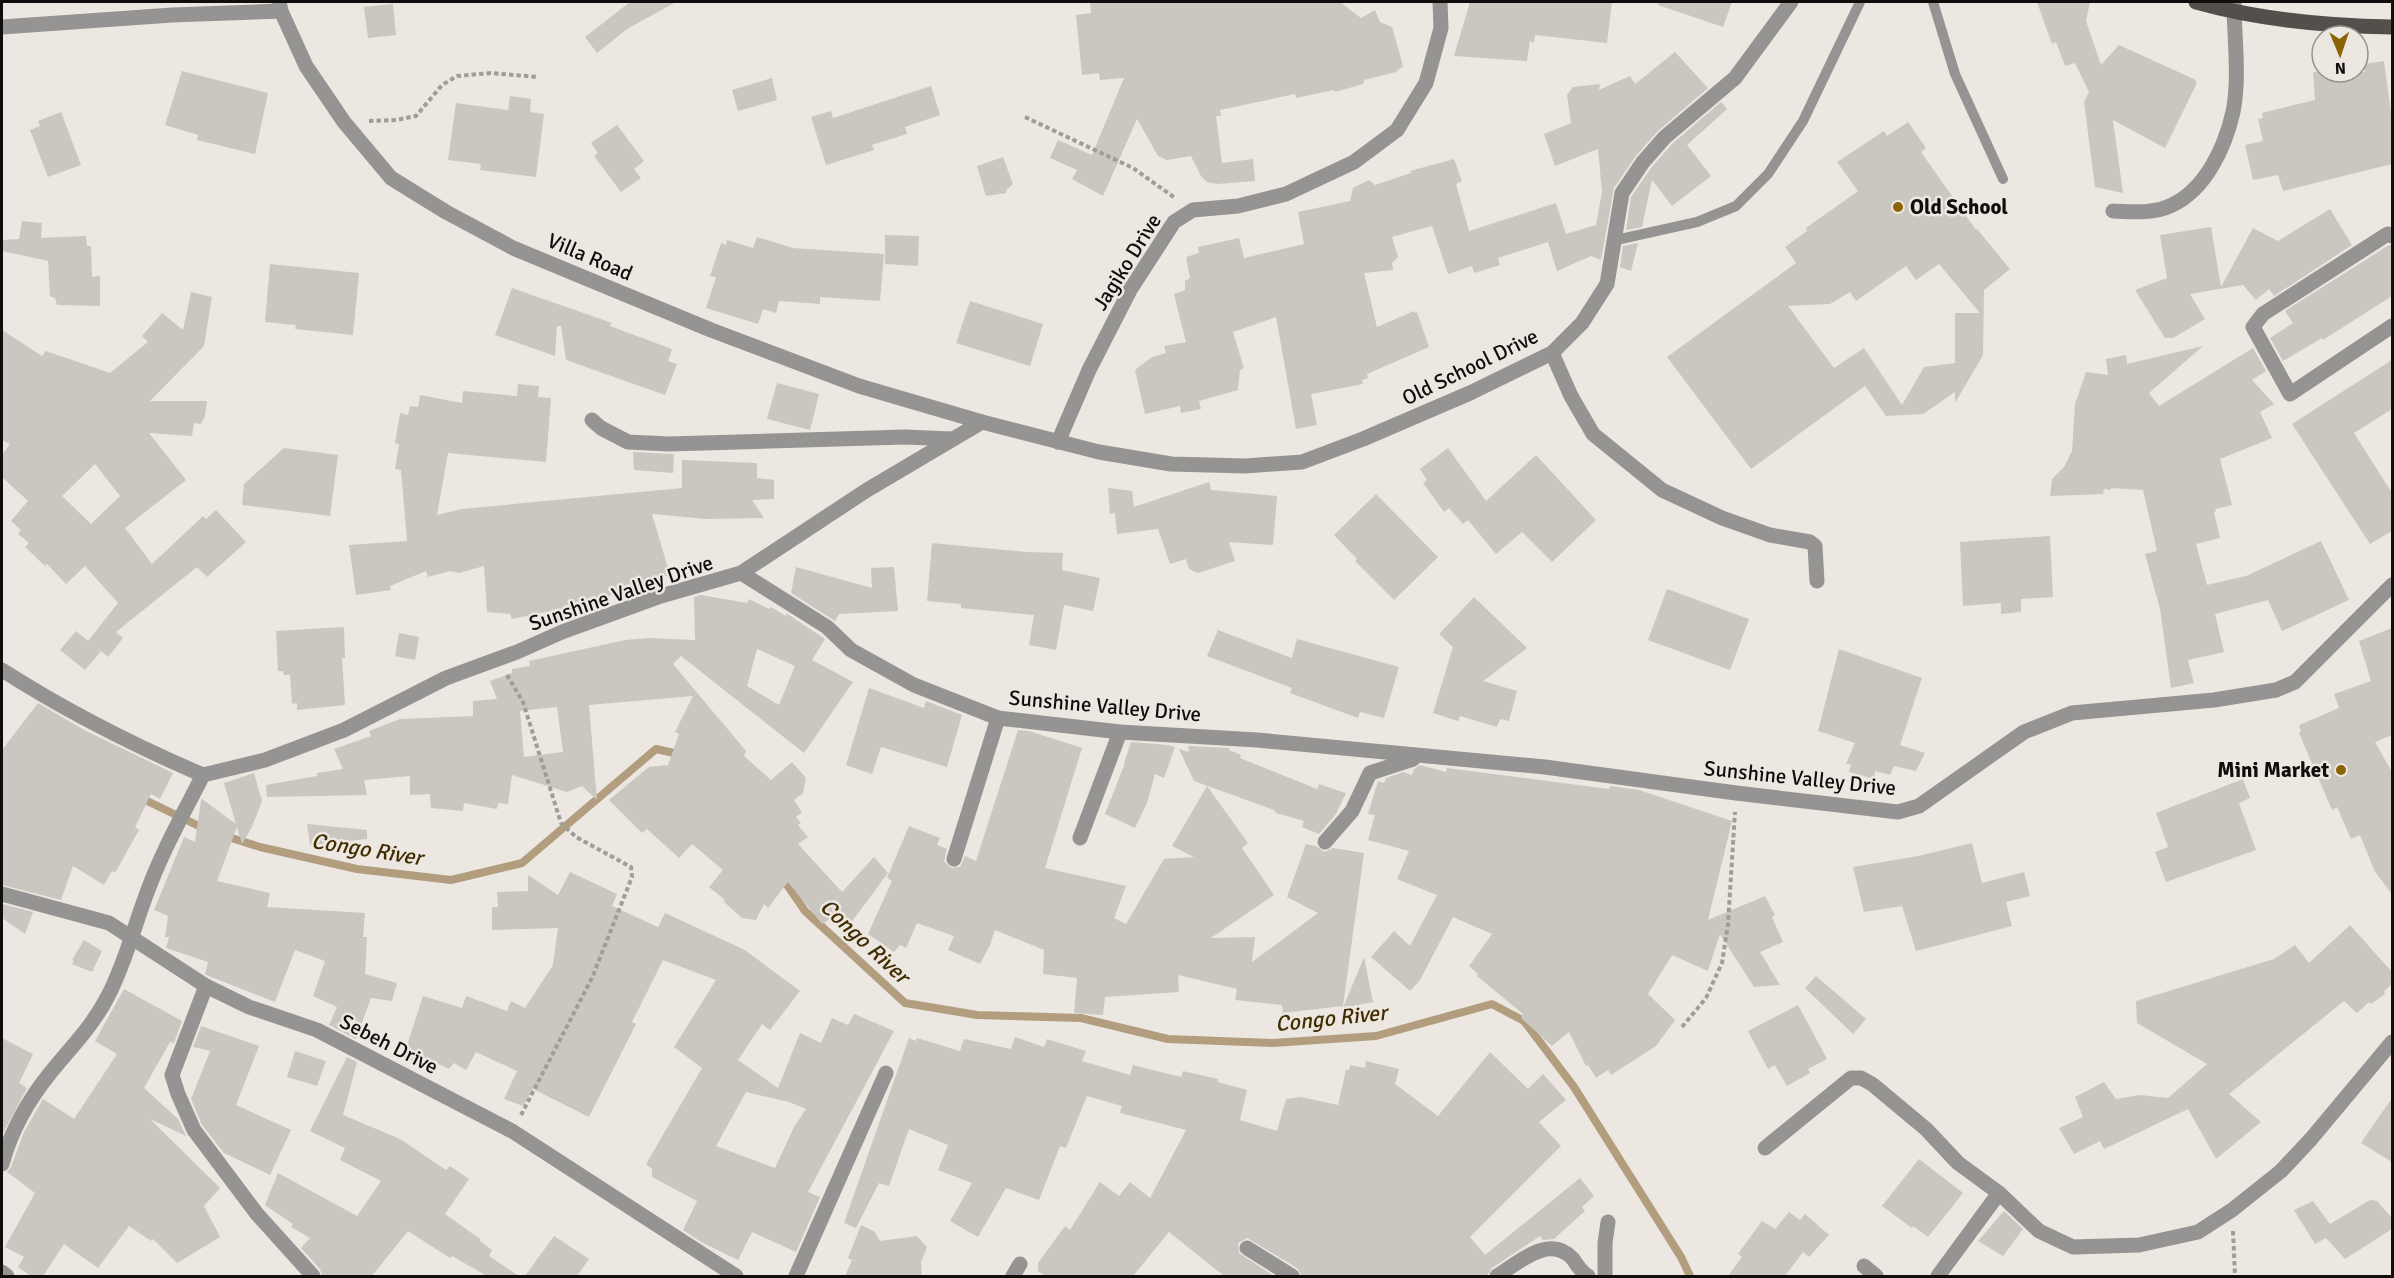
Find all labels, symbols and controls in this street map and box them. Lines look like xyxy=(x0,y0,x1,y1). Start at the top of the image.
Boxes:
north arrow xyxy=(2310,24,2370,84)
text: N xyxy=(2335,58,2346,78)
place label: Old School xyxy=(1910,194,2008,220)
marker: Old School xyxy=(1891,200,1905,214)
street label: Jagiko Drive xyxy=(1087,209,1167,315)
street label: Villa Road xyxy=(543,227,637,287)
street label: Old School Drive xyxy=(1398,323,1542,411)
street label: Sunshine Valley Drive xyxy=(526,549,716,637)
street label: Sunshine Valley Drive xyxy=(1008,685,1202,727)
street label: Sunshine Valley Drive xyxy=(1703,755,1897,801)
place label: Mini Market xyxy=(2217,757,2329,783)
marker: Mini Market xyxy=(2334,763,2348,777)
water label: Congo River xyxy=(309,827,427,872)
water label: Congo River xyxy=(815,893,917,991)
water label: Congo River xyxy=(1274,998,1391,1037)
street label: Sebeh Drive xyxy=(336,1008,442,1080)

